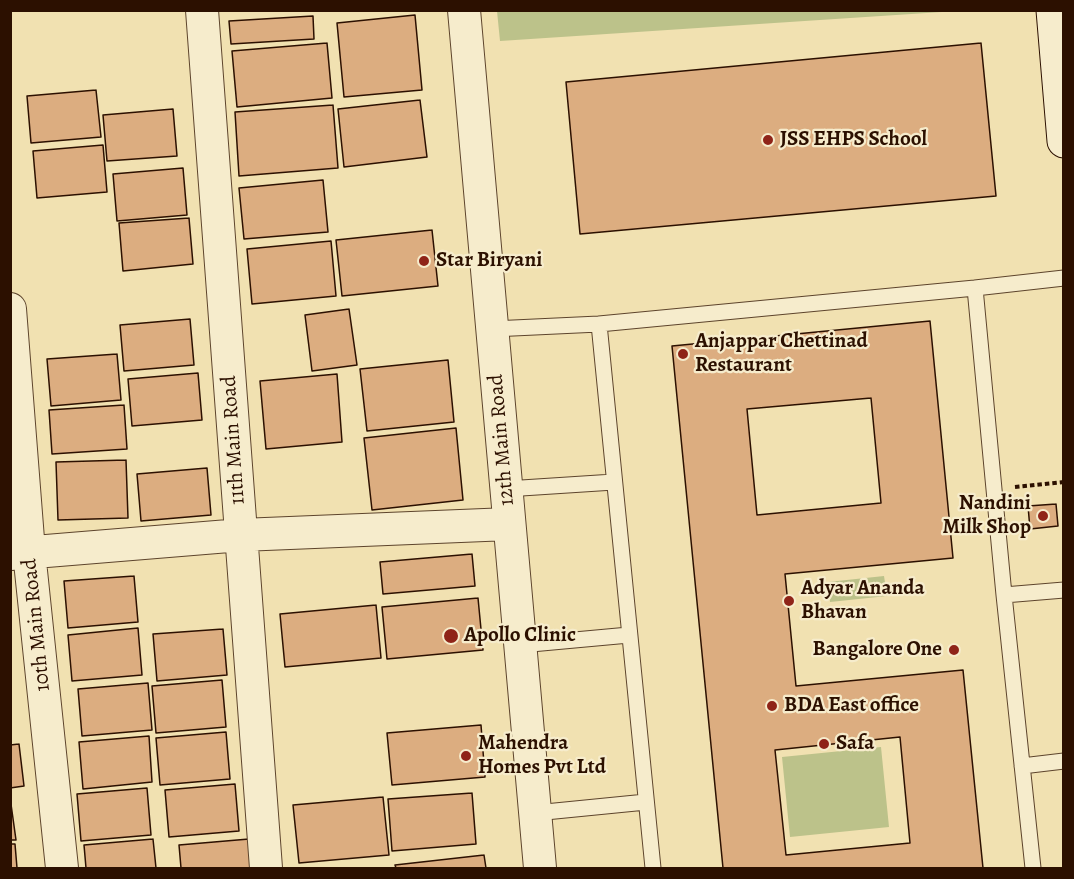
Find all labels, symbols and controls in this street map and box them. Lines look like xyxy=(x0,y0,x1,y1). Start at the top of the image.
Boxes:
place label: JSS EHPS School xyxy=(780,127,927,153)
marker: JSS EHPS School xyxy=(761,133,775,147)
place label: Star Biryani xyxy=(436,248,542,274)
marker: Star Biryani xyxy=(417,254,431,268)
place label: Anjappar Chettinad Restaurant xyxy=(695,329,868,379)
marker: Anjappar Chettinad Restaurant xyxy=(676,347,690,361)
street label: 12th Main Road xyxy=(484,373,520,507)
street label: 11th Main Road xyxy=(217,375,251,505)
place label: Nandini Milk Shop xyxy=(943,491,1031,541)
marker: Nandini Milk Shop xyxy=(1036,509,1050,523)
street label: 10th Main Road xyxy=(17,557,57,693)
place label: Adyar Ananda Bhavan xyxy=(801,576,925,626)
marker: Adyar Ananda Bhavan xyxy=(782,594,796,608)
place label: Apollo Clinic xyxy=(464,623,576,649)
marker: Apollo Clinic xyxy=(442,627,460,645)
place label: Bangalore One xyxy=(813,637,942,663)
marker: Bangalore One xyxy=(947,643,961,657)
place label: BDA East office xyxy=(784,693,919,719)
marker: BDA East office xyxy=(765,699,779,713)
place label: Mahendra Homes Pvt Ltd xyxy=(478,731,606,781)
place label: Safa xyxy=(836,731,874,757)
marker: Safa xyxy=(817,737,831,751)
marker: Mahendra Homes Pvt Ltd xyxy=(459,749,473,763)

